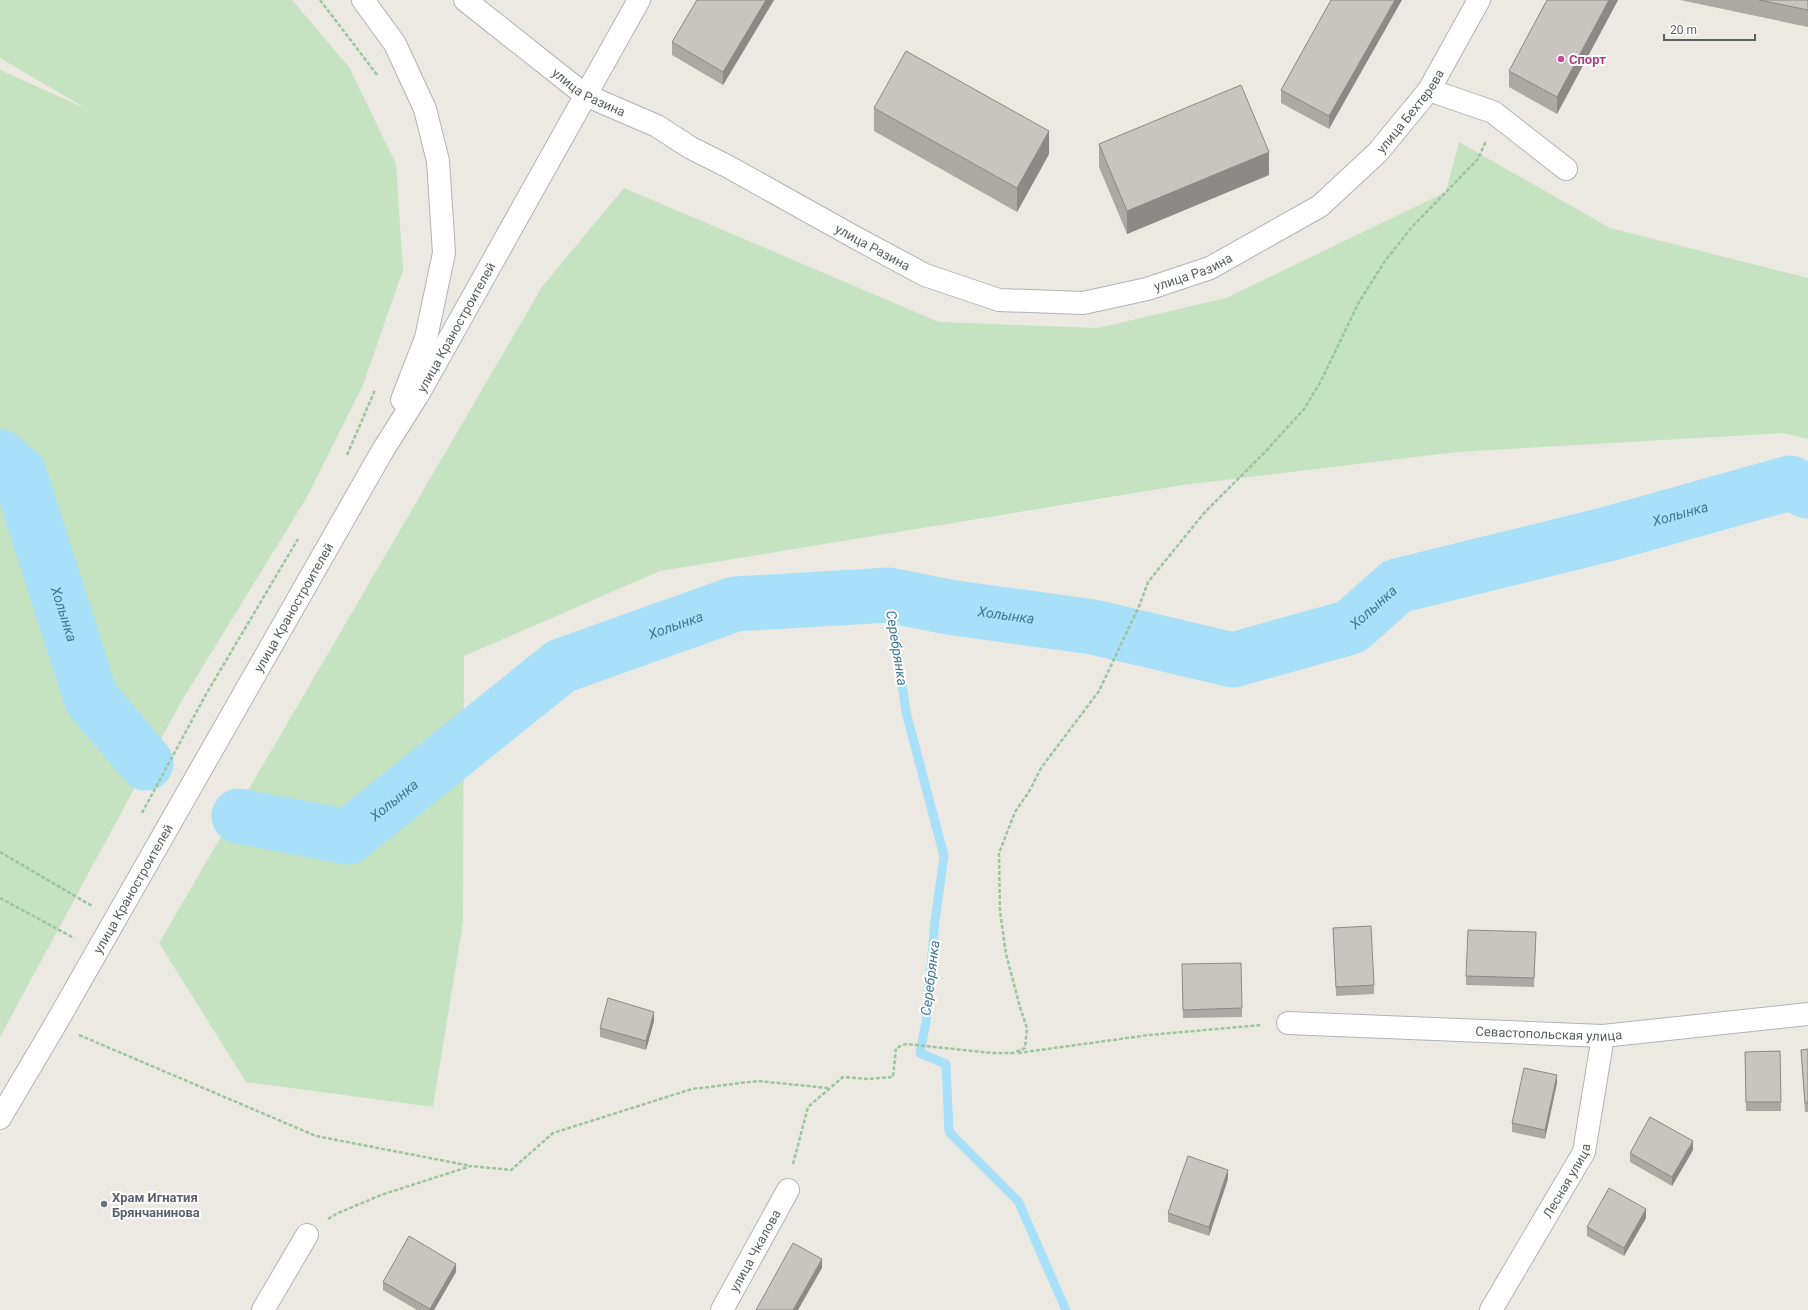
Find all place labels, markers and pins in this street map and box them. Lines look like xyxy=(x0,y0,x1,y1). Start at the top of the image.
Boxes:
place label: Спорт xyxy=(1569,52,1606,67)
marker: Спорт xyxy=(1556,54,1566,64)
place label: Храм Игнатия Брянчанинова xyxy=(112,1190,200,1220)
marker: Храм Игнатия Брянчанинова xyxy=(99,1199,109,1209)

